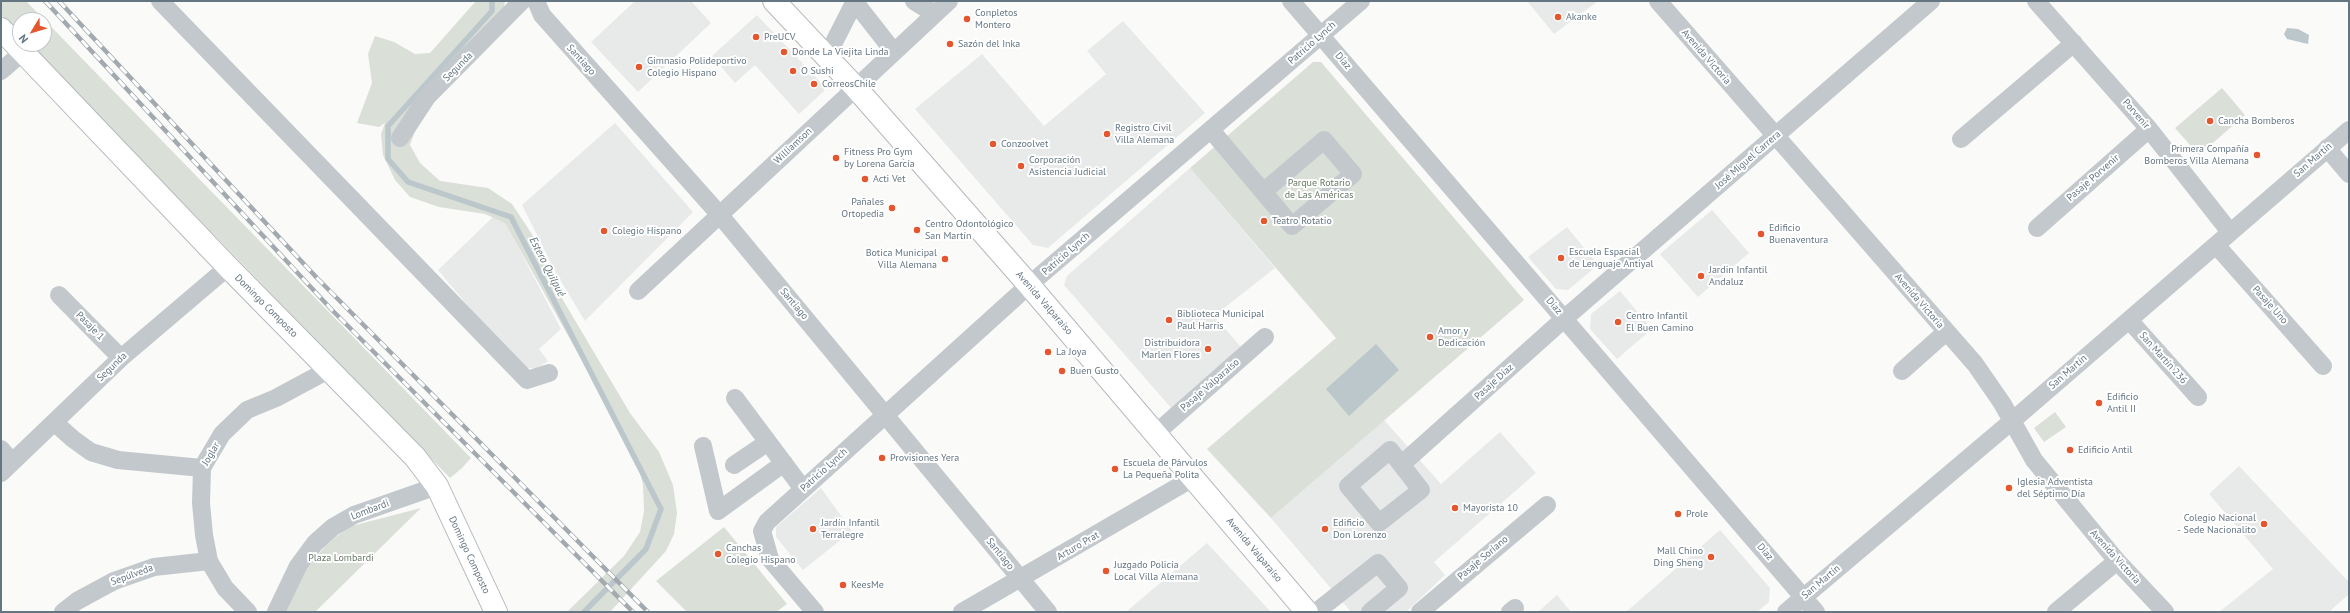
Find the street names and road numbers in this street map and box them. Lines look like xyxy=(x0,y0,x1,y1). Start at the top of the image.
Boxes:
street label: Patricio Lynch xyxy=(1286,19,1338,67)
street label: Avenida Victoria xyxy=(1679,27,1733,87)
street label: Santiago xyxy=(564,42,598,78)
street label: Segunda xyxy=(441,50,475,84)
street label: Díaz xyxy=(1332,50,1354,72)
street label: Porvenir xyxy=(2120,97,2152,131)
street label: Williamson xyxy=(772,125,814,167)
street label: José Miguel Carrera xyxy=(1713,128,1783,192)
street label: San Martín xyxy=(2292,140,2334,180)
street label: Pasaje Porvenir xyxy=(2064,152,2122,204)
street label: Patricio Lynch xyxy=(1040,230,1092,278)
street label: Avenida Valparaíso xyxy=(1013,269,1075,337)
street label: Avenida Victoria xyxy=(1892,271,1946,331)
street label: Domingo Composto xyxy=(232,272,300,340)
street label: Pasaje Uno xyxy=(2250,283,2290,327)
street label: Santiago xyxy=(777,286,811,322)
street label: Díaz xyxy=(1543,295,1565,317)
street label: Pasaje 1 xyxy=(73,309,107,343)
street label: San Martín 236 xyxy=(2137,330,2189,386)
street label: Segunda xyxy=(95,350,129,384)
street label: San Martín xyxy=(2047,352,2089,392)
street label: Pasaje Valparaíso xyxy=(1178,356,1242,414)
street label: Pasaje Díaz xyxy=(1472,361,1516,403)
street label: Joglar xyxy=(200,440,222,468)
street label: Patricio Lynch xyxy=(798,446,850,494)
street label: Lombardi xyxy=(349,497,391,523)
street label: Domingo Composto xyxy=(446,514,492,596)
street label: Avenida Valparaíso xyxy=(1224,515,1284,585)
street label: Avenida Victoria xyxy=(2087,527,2143,587)
street label: Arturo Prat xyxy=(1055,529,1101,563)
street label: Pasaje Soriano xyxy=(1455,533,1511,583)
street label: Santiago xyxy=(984,536,1016,572)
street label: Díaz xyxy=(1754,541,1776,563)
street label: Sepúlveda xyxy=(109,562,155,588)
street label: San Martín xyxy=(1799,562,1843,602)

